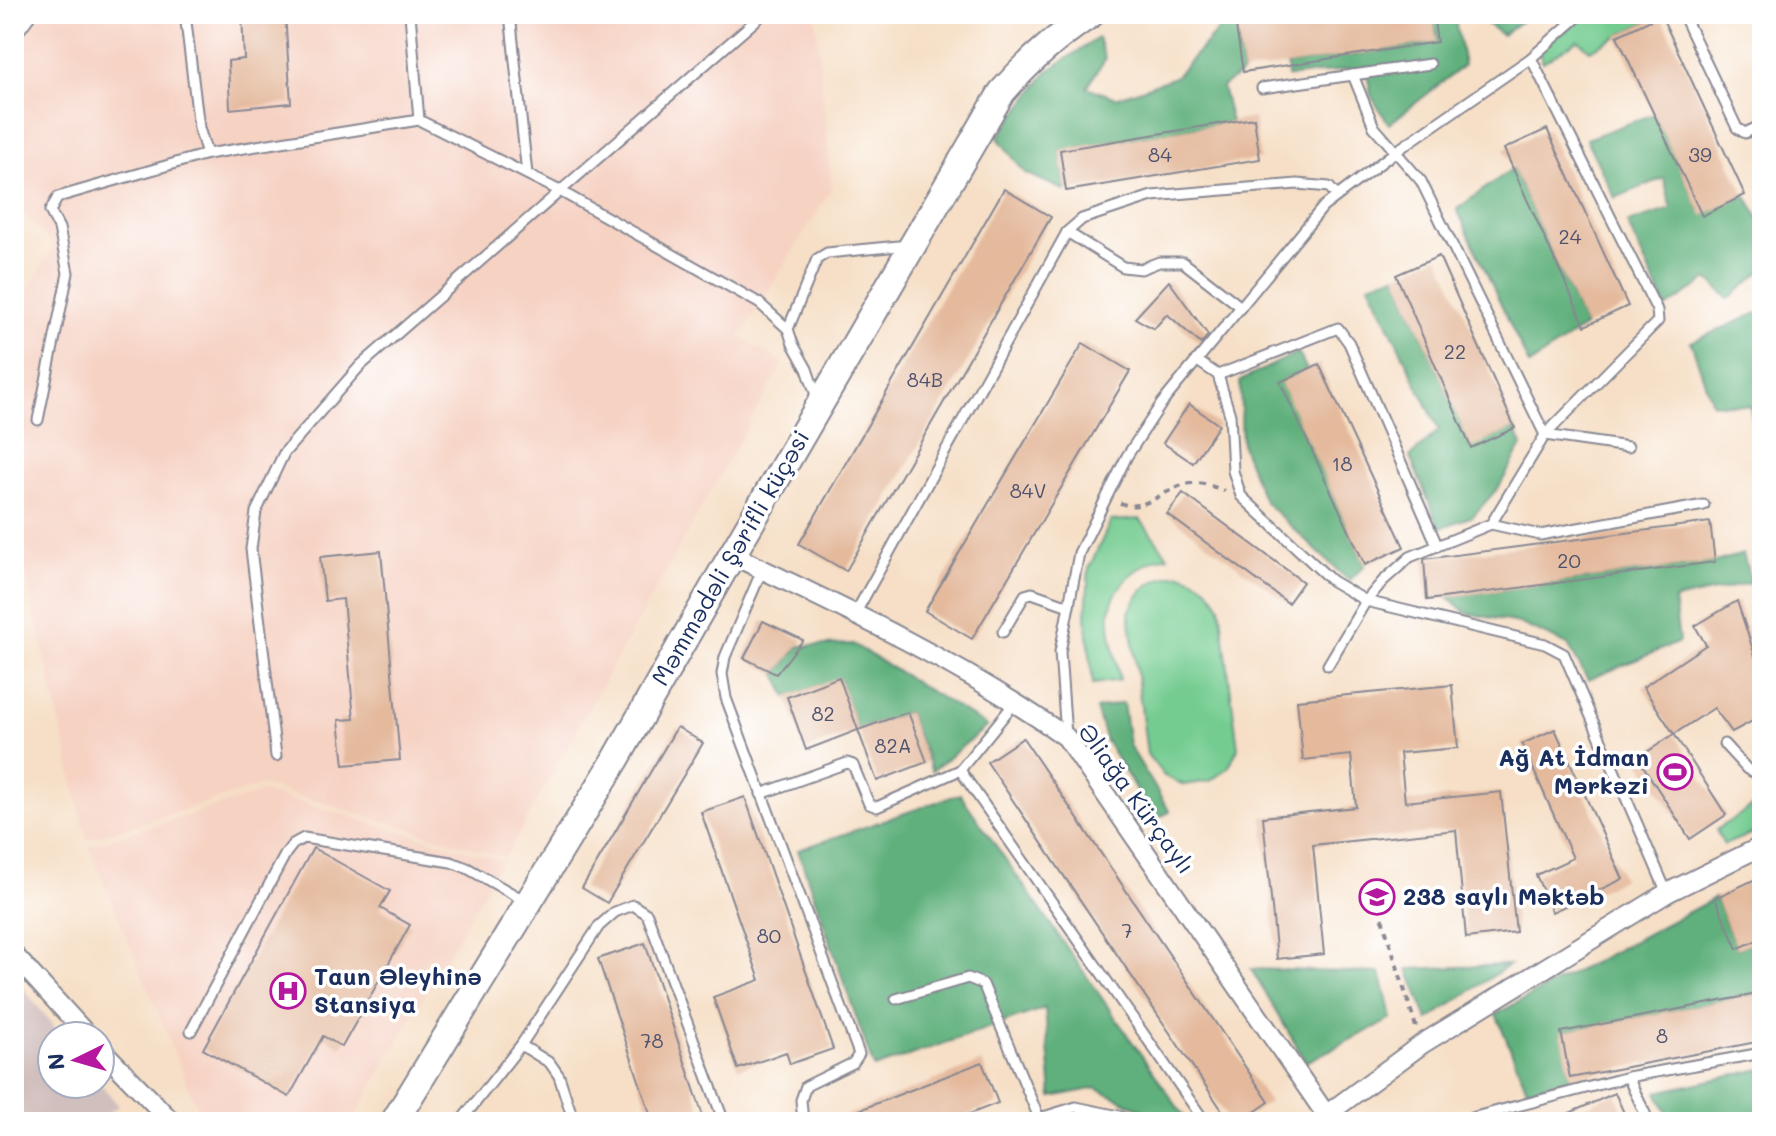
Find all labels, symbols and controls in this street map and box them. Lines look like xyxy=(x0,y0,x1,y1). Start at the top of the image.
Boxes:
house number: 84 xyxy=(1148,141,1172,167)
house number: 39 xyxy=(1688,141,1712,167)
house number: 24 xyxy=(1559,223,1582,249)
house number: 22 xyxy=(1444,338,1466,364)
house number: 84B xyxy=(907,366,943,392)
street label: Məmmədəli Şərifli küçəsi xyxy=(644,424,816,691)
house number: 18 xyxy=(1331,450,1353,476)
house number: 84V xyxy=(1010,477,1046,503)
house number: 20 xyxy=(1557,547,1581,573)
house number: 82 xyxy=(811,700,835,726)
street label: Əliağa Kürçaylı xyxy=(1072,717,1202,880)
house number: 82A xyxy=(874,732,912,758)
place label: Ağ At İdman Mərkəzi xyxy=(1498,741,1649,800)
sports icon: Ağ At İdman Mərkəzi xyxy=(1656,753,1694,791)
school or university icon: 238 saylı Məktəb xyxy=(1358,878,1396,916)
place label: 238 saylı Məktəb xyxy=(1403,880,1605,911)
house number: 7 xyxy=(1121,917,1133,943)
house number: 80 xyxy=(757,922,781,948)
place label: Taun Əleyhinə Stansiya xyxy=(314,960,482,1019)
hospital icon: Taun Əleyhinə Stansiya xyxy=(269,972,307,1010)
north arrow xyxy=(36,1020,116,1100)
house number: 8 xyxy=(1656,1022,1668,1048)
house number: 78 xyxy=(640,1027,664,1053)
text: N xyxy=(40,1052,71,1071)

